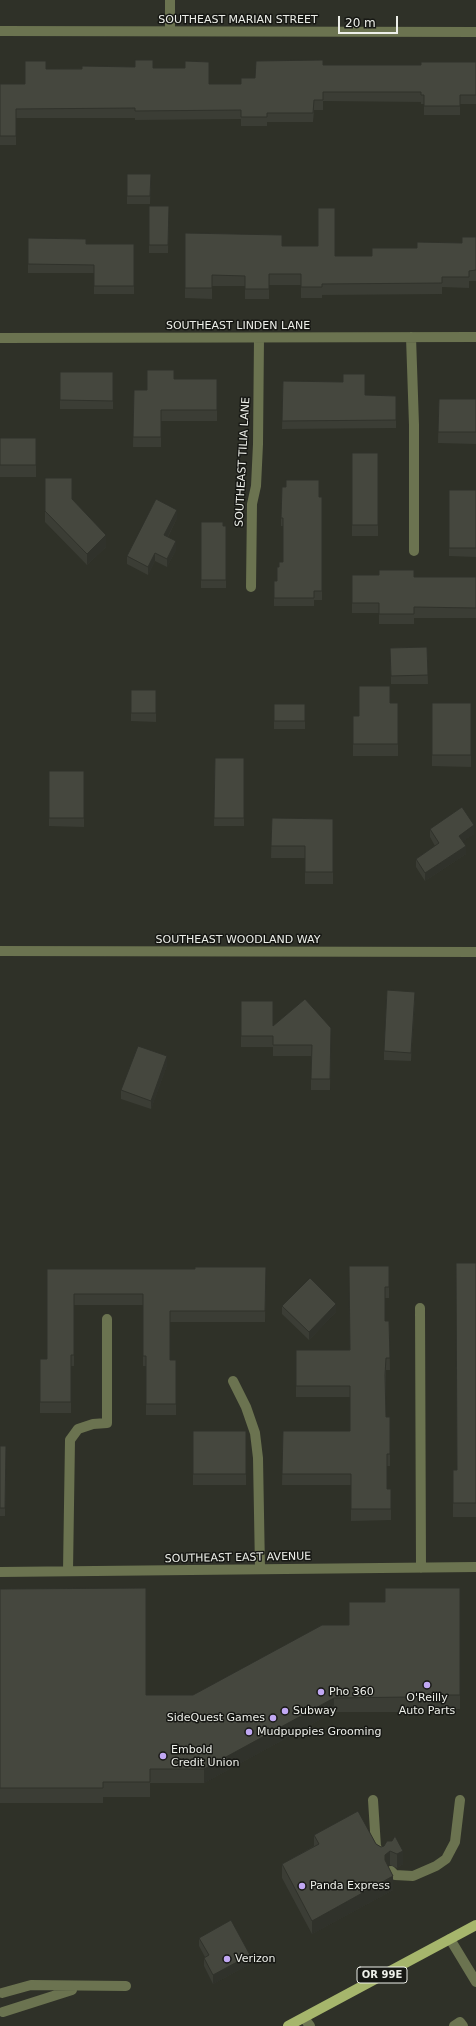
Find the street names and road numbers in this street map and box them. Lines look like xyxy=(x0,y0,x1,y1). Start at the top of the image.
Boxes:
street label: SOUTHEAST MARIAN STREET xyxy=(158,13,318,27)
street label: SOUTHEAST LINDEN LANE xyxy=(166,319,310,333)
street label: SOUTHEAST TILIA LANE xyxy=(233,397,253,527)
street label: SOUTHEAST WOODLAND WAY xyxy=(156,933,320,947)
street label: SOUTHEAST EAST AVENUE xyxy=(165,1550,311,1566)
road number: OR 99E xyxy=(357,1967,407,1983)

